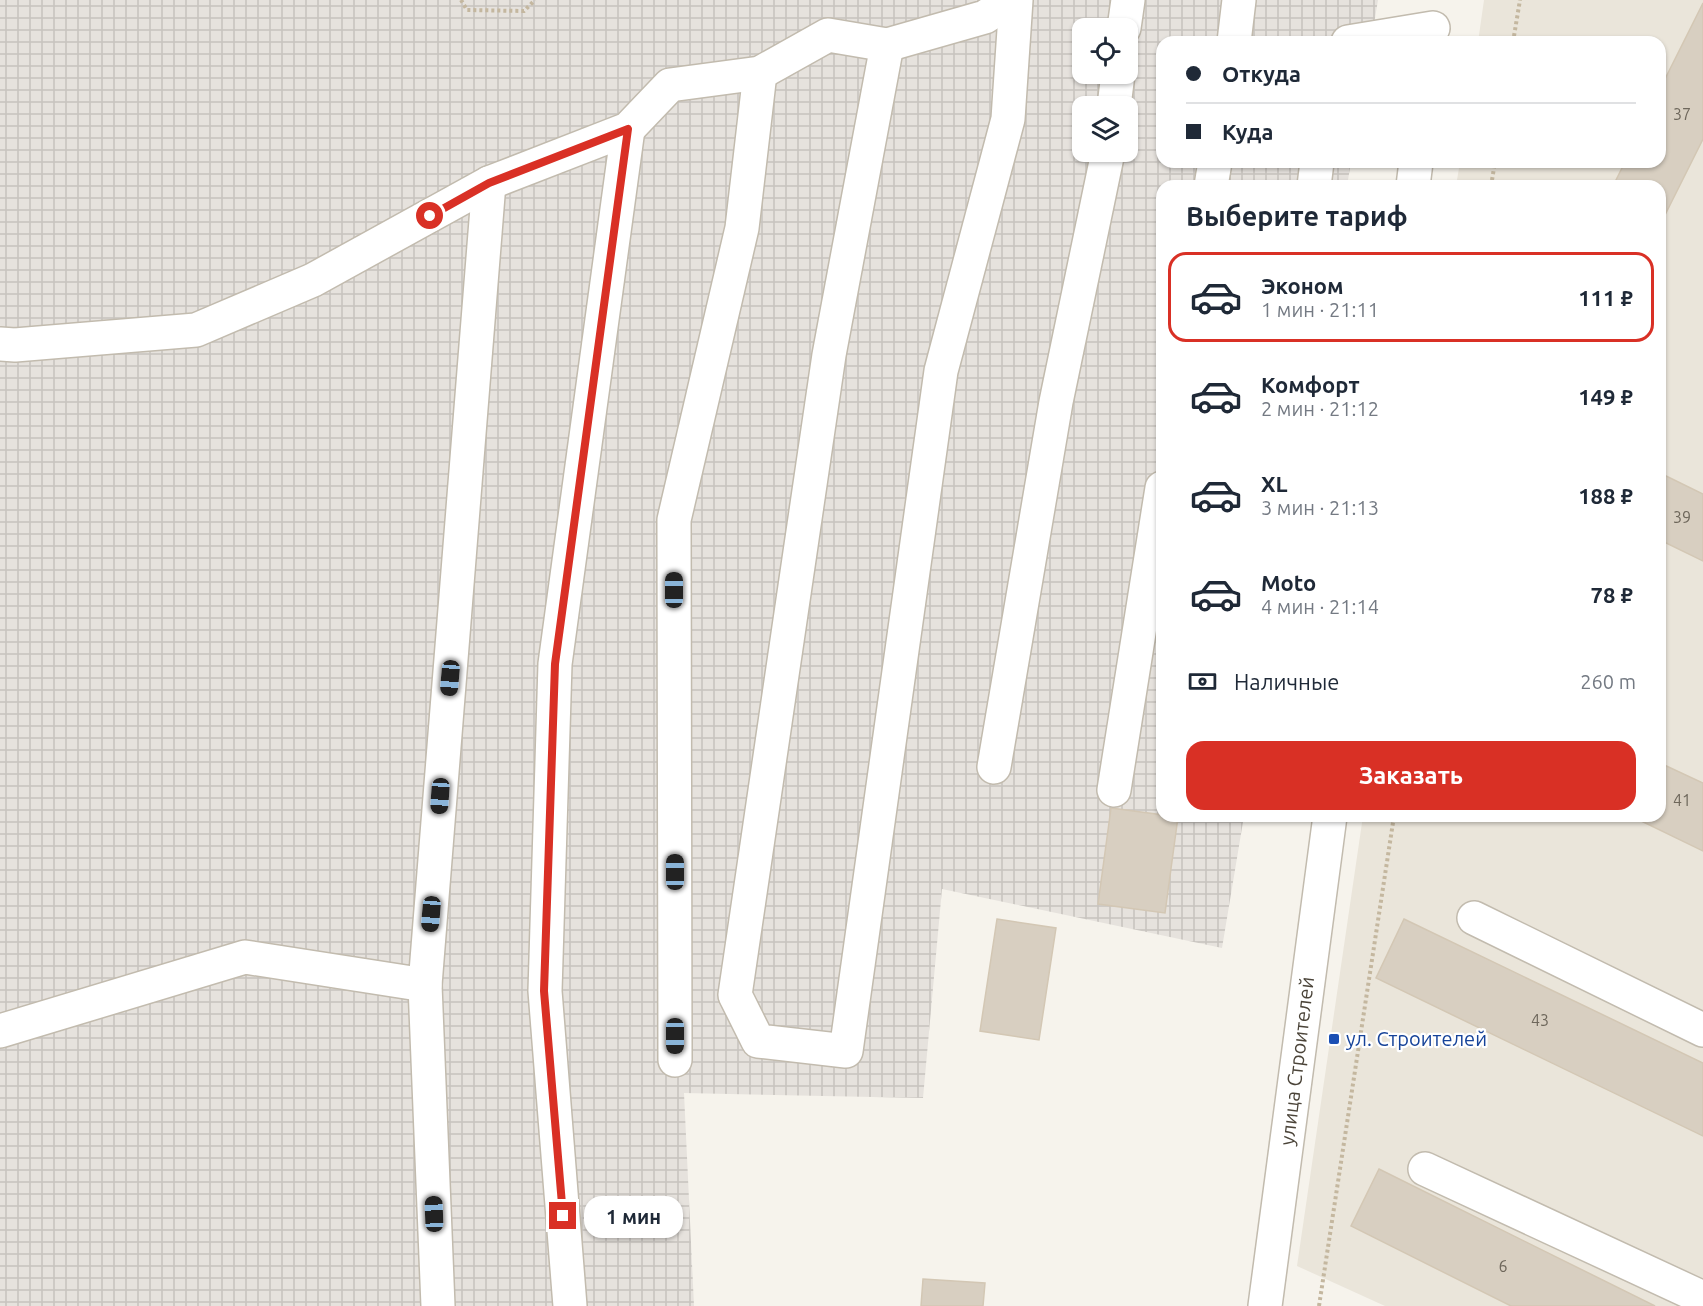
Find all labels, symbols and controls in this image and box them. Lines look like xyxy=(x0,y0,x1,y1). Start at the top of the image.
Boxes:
map controls xyxy=(1072,18,1138,162)
button: locate xyxy=(1072,18,1138,84)
text: Откуда xyxy=(1222,61,1301,86)
button: layers xyxy=(1072,96,1138,162)
house number: 37 xyxy=(1673,105,1691,123)
text: Куда xyxy=(1222,119,1273,144)
text: Выберите тариф xyxy=(1186,201,1408,231)
route start xyxy=(416,202,443,229)
icon: car xyxy=(1189,270,1243,324)
text: Эконом xyxy=(1261,273,1343,298)
text: 111 ₽ xyxy=(1578,285,1633,310)
text: 1 мин · 21:11 xyxy=(1261,298,1379,321)
icon: car xyxy=(1189,369,1243,423)
text: Комфорт xyxy=(1261,372,1360,397)
text: 149 ₽ xyxy=(1578,384,1633,409)
text: 2 мин · 21:12 xyxy=(1261,397,1379,420)
icon: car xyxy=(1189,468,1243,522)
text: XL xyxy=(1261,471,1288,496)
text: 188 ₽ xyxy=(1578,483,1633,508)
text: 3 мин · 21:13 xyxy=(1261,496,1379,519)
house number: 39 xyxy=(1673,508,1691,526)
icon: car xyxy=(1189,567,1243,621)
text: Moto xyxy=(1261,570,1316,595)
car xyxy=(665,572,683,608)
text: 78 ₽ xyxy=(1591,582,1633,607)
text: 4 мин · 21:14 xyxy=(1261,595,1379,618)
car xyxy=(439,659,461,697)
icon: cash xyxy=(1186,665,1219,698)
text: Наличные xyxy=(1234,669,1339,694)
text: 260 m xyxy=(1580,670,1636,693)
button: Заказать xyxy=(1186,741,1636,810)
car xyxy=(430,777,450,815)
house number: 41 xyxy=(1673,791,1691,809)
car xyxy=(666,854,684,890)
car xyxy=(420,895,442,933)
street label: улица Строителей xyxy=(1275,975,1318,1147)
house number: 43 xyxy=(1531,1011,1549,1029)
car xyxy=(666,1018,684,1054)
place label: ул. Строителей xyxy=(1346,1027,1487,1050)
marker: ул. Строителей xyxy=(1327,1032,1341,1046)
callout: 1 мин xyxy=(584,1195,683,1237)
car xyxy=(424,1196,444,1232)
route end xyxy=(549,1202,576,1229)
text: 1 мин xyxy=(606,1205,661,1228)
house number: 6 xyxy=(1498,1257,1508,1275)

